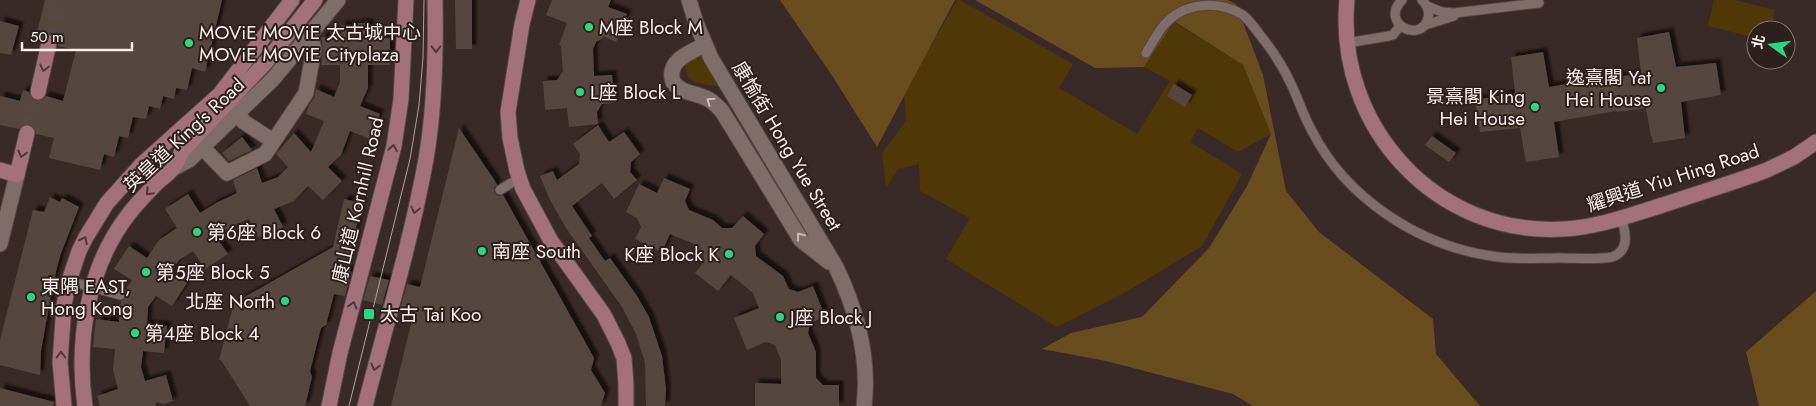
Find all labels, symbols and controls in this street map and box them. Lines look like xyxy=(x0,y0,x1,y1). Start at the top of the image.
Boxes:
place label: M座 Block M xyxy=(599,14,703,41)
place label: MOViE MOViE 太古城中心 MOViE MOViE Cityplaza xyxy=(199,19,421,68)
scale bar xyxy=(22,20,132,52)
north arrow xyxy=(1746,20,1796,70)
marker: M座 Block M xyxy=(583,21,595,33)
text: 50 m xyxy=(30,26,64,48)
text: 北 xyxy=(1747,33,1770,51)
marker: MOViE MOViE 太古城中心 MOViE MOViE Cityplaza xyxy=(183,37,195,49)
one-way arrow xyxy=(431,45,441,53)
street label: 康愉街 Hong Yue Street xyxy=(726,56,849,236)
one-way arrow xyxy=(39,63,50,72)
place label: 逸熹閣 Yat Hei House xyxy=(1566,64,1651,113)
street label: 英皇道 King's Road xyxy=(118,72,250,198)
place label: L座 Block L xyxy=(590,79,681,106)
marker: 逸熹閣 Yat Hei House xyxy=(1655,82,1667,94)
place label: 景熹閣 King Hei House xyxy=(1426,83,1525,132)
marker: L座 Block L xyxy=(574,86,586,98)
one-way arrow xyxy=(706,98,716,107)
marker: 景熹閣 King Hei House xyxy=(1529,101,1541,113)
street label: 康山道 Kornhill Road xyxy=(326,114,390,286)
street label: 耀興道 Yiu Hing Road xyxy=(1583,137,1763,219)
one-way arrow xyxy=(388,144,398,152)
one-way arrow xyxy=(17,149,28,158)
one-way arrow xyxy=(146,186,155,195)
one-way arrow xyxy=(411,205,421,214)
place label: 第6座 Block 6 xyxy=(207,219,321,246)
marker: 第6座 Block 6 xyxy=(191,226,203,238)
one-way arrow xyxy=(797,233,805,242)
one-way arrow xyxy=(78,236,88,245)
place label: 南座 South xyxy=(492,238,581,265)
place label: K座 Block K xyxy=(624,241,719,268)
marker: 南座 South xyxy=(476,245,488,257)
marker: K座 Block K xyxy=(723,248,735,260)
place label: 第5座 Block 5 xyxy=(156,259,270,286)
marker: 第5座 Block 5 xyxy=(140,266,152,278)
place label: 東隅 EAST, Hong Kong xyxy=(41,273,133,322)
place label: 北座 North xyxy=(185,288,275,315)
marker: 東隅 EAST, Hong Kong xyxy=(25,291,37,303)
marker: 北座 North xyxy=(279,295,291,307)
one-way arrow xyxy=(347,301,358,310)
place label: 太古 Tai Koo xyxy=(380,301,481,328)
place label: J座 Block J xyxy=(787,304,872,331)
marker: 太古 Tai Koo xyxy=(362,307,376,321)
marker: J座 Block J xyxy=(774,311,786,323)
place label: 第4座 Block 4 xyxy=(145,320,259,347)
marker: 第4座 Block 4 xyxy=(129,327,141,339)
one-way arrow xyxy=(55,351,66,359)
one-way arrow xyxy=(371,363,381,371)

